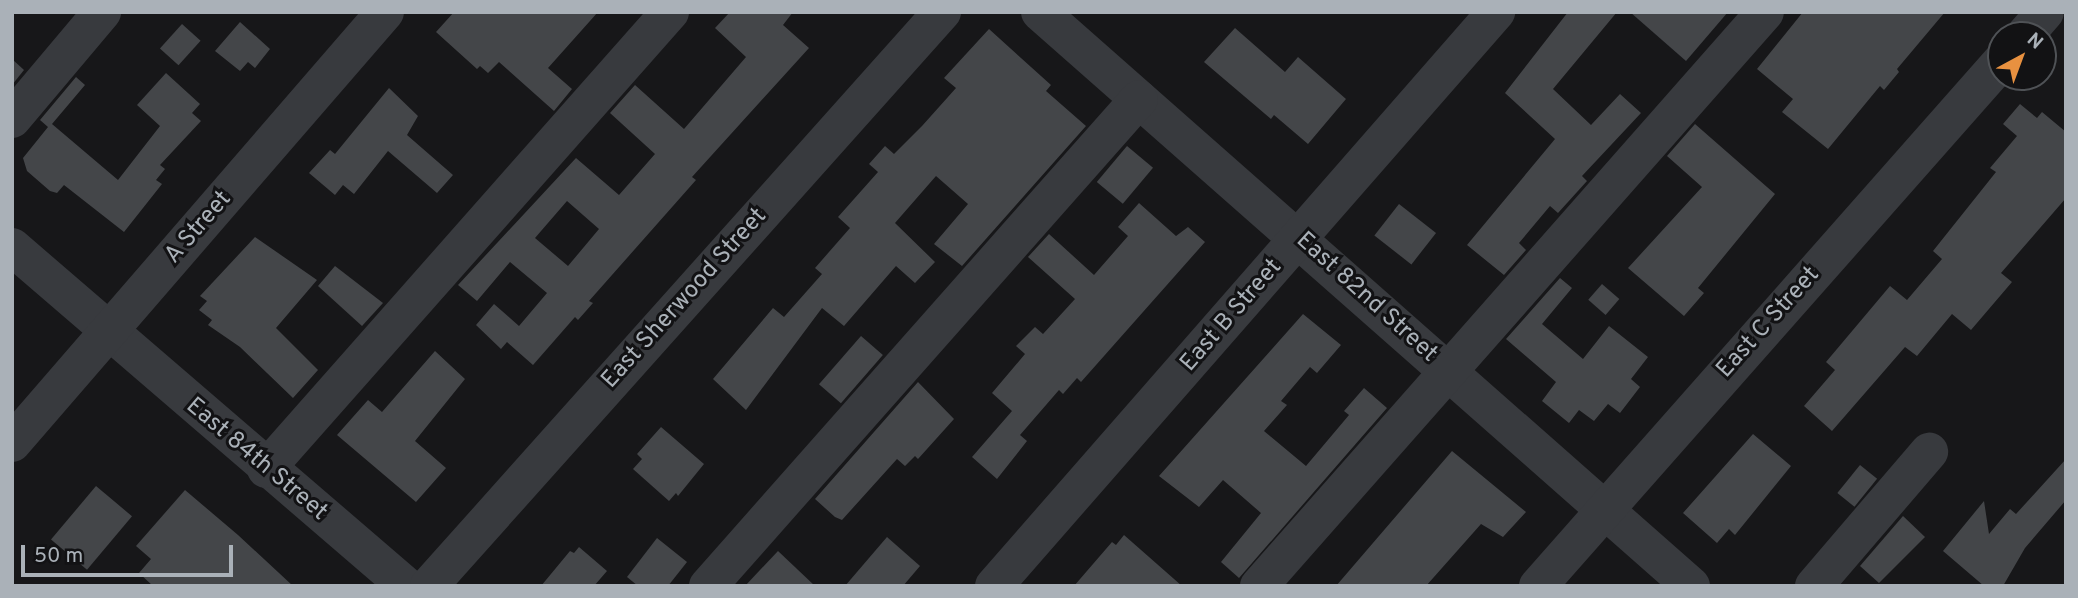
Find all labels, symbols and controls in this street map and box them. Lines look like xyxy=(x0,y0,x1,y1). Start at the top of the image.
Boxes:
north arrow xyxy=(1987,21,2057,91)
text: N xyxy=(2021,28,2047,55)
street label: A Street xyxy=(159,185,239,271)
street label: East Sherwood Street xyxy=(596,203,774,395)
street label: East 82nd Street xyxy=(1289,227,1443,369)
street label: East B Street xyxy=(1175,254,1289,378)
street label: East C Street xyxy=(1712,261,1826,385)
street label: East 84th Street xyxy=(179,392,333,528)
scale bar xyxy=(24,532,236,576)
text: 50 m xyxy=(34,543,83,570)

